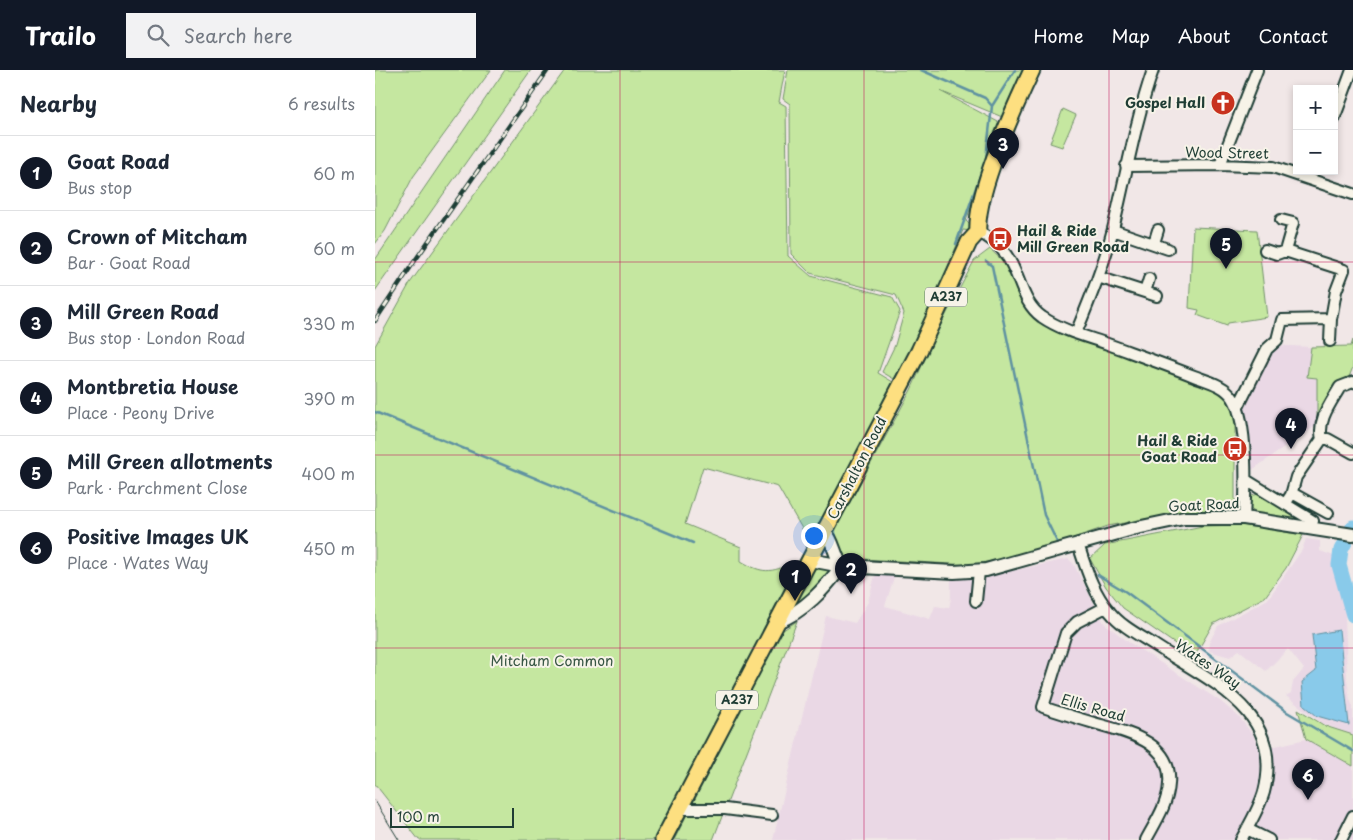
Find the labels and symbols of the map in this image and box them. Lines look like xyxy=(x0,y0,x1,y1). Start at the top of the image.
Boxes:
church icon: Gospel Hall xyxy=(1210,90,1236,116)
place label: Gospel Hall xyxy=(1125,92,1205,113)
pin: 3 xyxy=(987,128,1019,169)
street label: Wood Street xyxy=(1185,141,1269,164)
place label: Hail & Ride Mill Green Road xyxy=(1017,220,1129,257)
bus stop icon: Hail & Ride Mill Green Road xyxy=(987,226,1013,252)
pin: 5 xyxy=(1210,228,1242,269)
road number: A237 xyxy=(925,288,967,306)
pin: 4 xyxy=(1275,408,1307,449)
street label: Carshalton Road xyxy=(822,413,892,523)
place label: Hail & Ride Goat Road xyxy=(1137,430,1217,467)
bus stop icon: Hail & Ride Goat Road xyxy=(1222,436,1248,462)
street label: Goat Road xyxy=(1168,492,1240,517)
your location xyxy=(801,523,827,549)
pin: 2 xyxy=(835,553,867,594)
pin: 1 xyxy=(779,560,811,601)
street label: Wates Way xyxy=(1171,634,1245,693)
park label: Mitcham Common xyxy=(491,650,613,671)
street label: Ellis Road xyxy=(1059,688,1128,727)
road number: A237 xyxy=(716,690,758,710)
pin: 6 xyxy=(1292,759,1324,800)
scale bar xyxy=(390,805,514,828)

